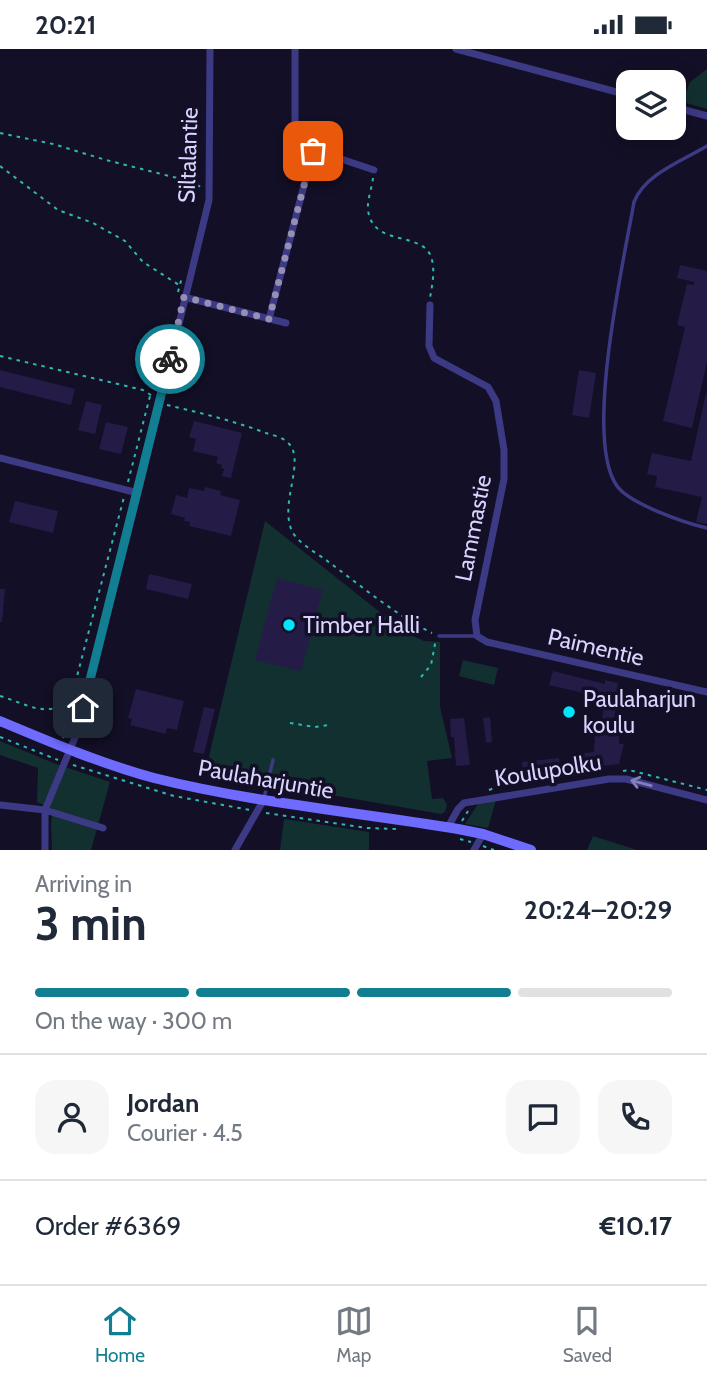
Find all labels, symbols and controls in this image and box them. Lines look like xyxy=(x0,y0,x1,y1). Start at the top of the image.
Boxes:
text: 20:21 xyxy=(35,9,96,41)
map controls xyxy=(616,70,686,140)
button: layers xyxy=(616,70,686,140)
street label: Siltalantie xyxy=(172,106,204,203)
pin xyxy=(283,121,343,181)
icon: bag xyxy=(294,132,332,170)
courier xyxy=(135,324,205,394)
icon: bike xyxy=(151,340,189,378)
street label: Lammastie xyxy=(449,472,497,584)
place label: Timber Halli xyxy=(303,611,420,639)
marker: Timber Halli xyxy=(281,617,297,633)
street label: Paimentie xyxy=(545,622,647,672)
pin xyxy=(53,678,113,738)
place label: Paulaharjun koulu xyxy=(583,685,696,739)
icon: home xyxy=(64,689,102,727)
marker: Paulaharjun koulu xyxy=(561,704,577,720)
street label: Koulupolku xyxy=(493,748,603,792)
street label: Paulaharjuntie xyxy=(196,753,336,805)
one-way arrow xyxy=(630,776,653,789)
text: Arriving in xyxy=(35,870,132,898)
text: 20:24–20:29 xyxy=(524,894,672,926)
text: 3 min xyxy=(35,896,147,952)
text: On the way · 300 m xyxy=(35,1007,232,1035)
button: person xyxy=(35,1080,109,1154)
button: chat xyxy=(506,1080,580,1154)
button: phone xyxy=(598,1080,672,1154)
text: Jordan xyxy=(127,1087,199,1119)
text: Courier · 4.5 xyxy=(127,1119,243,1147)
text: Order #6369 xyxy=(35,1210,181,1242)
text: €10.17 xyxy=(600,1210,672,1242)
tab: Home xyxy=(95,1302,145,1367)
tab: Map xyxy=(335,1302,373,1367)
tab: Saved xyxy=(563,1302,612,1367)

